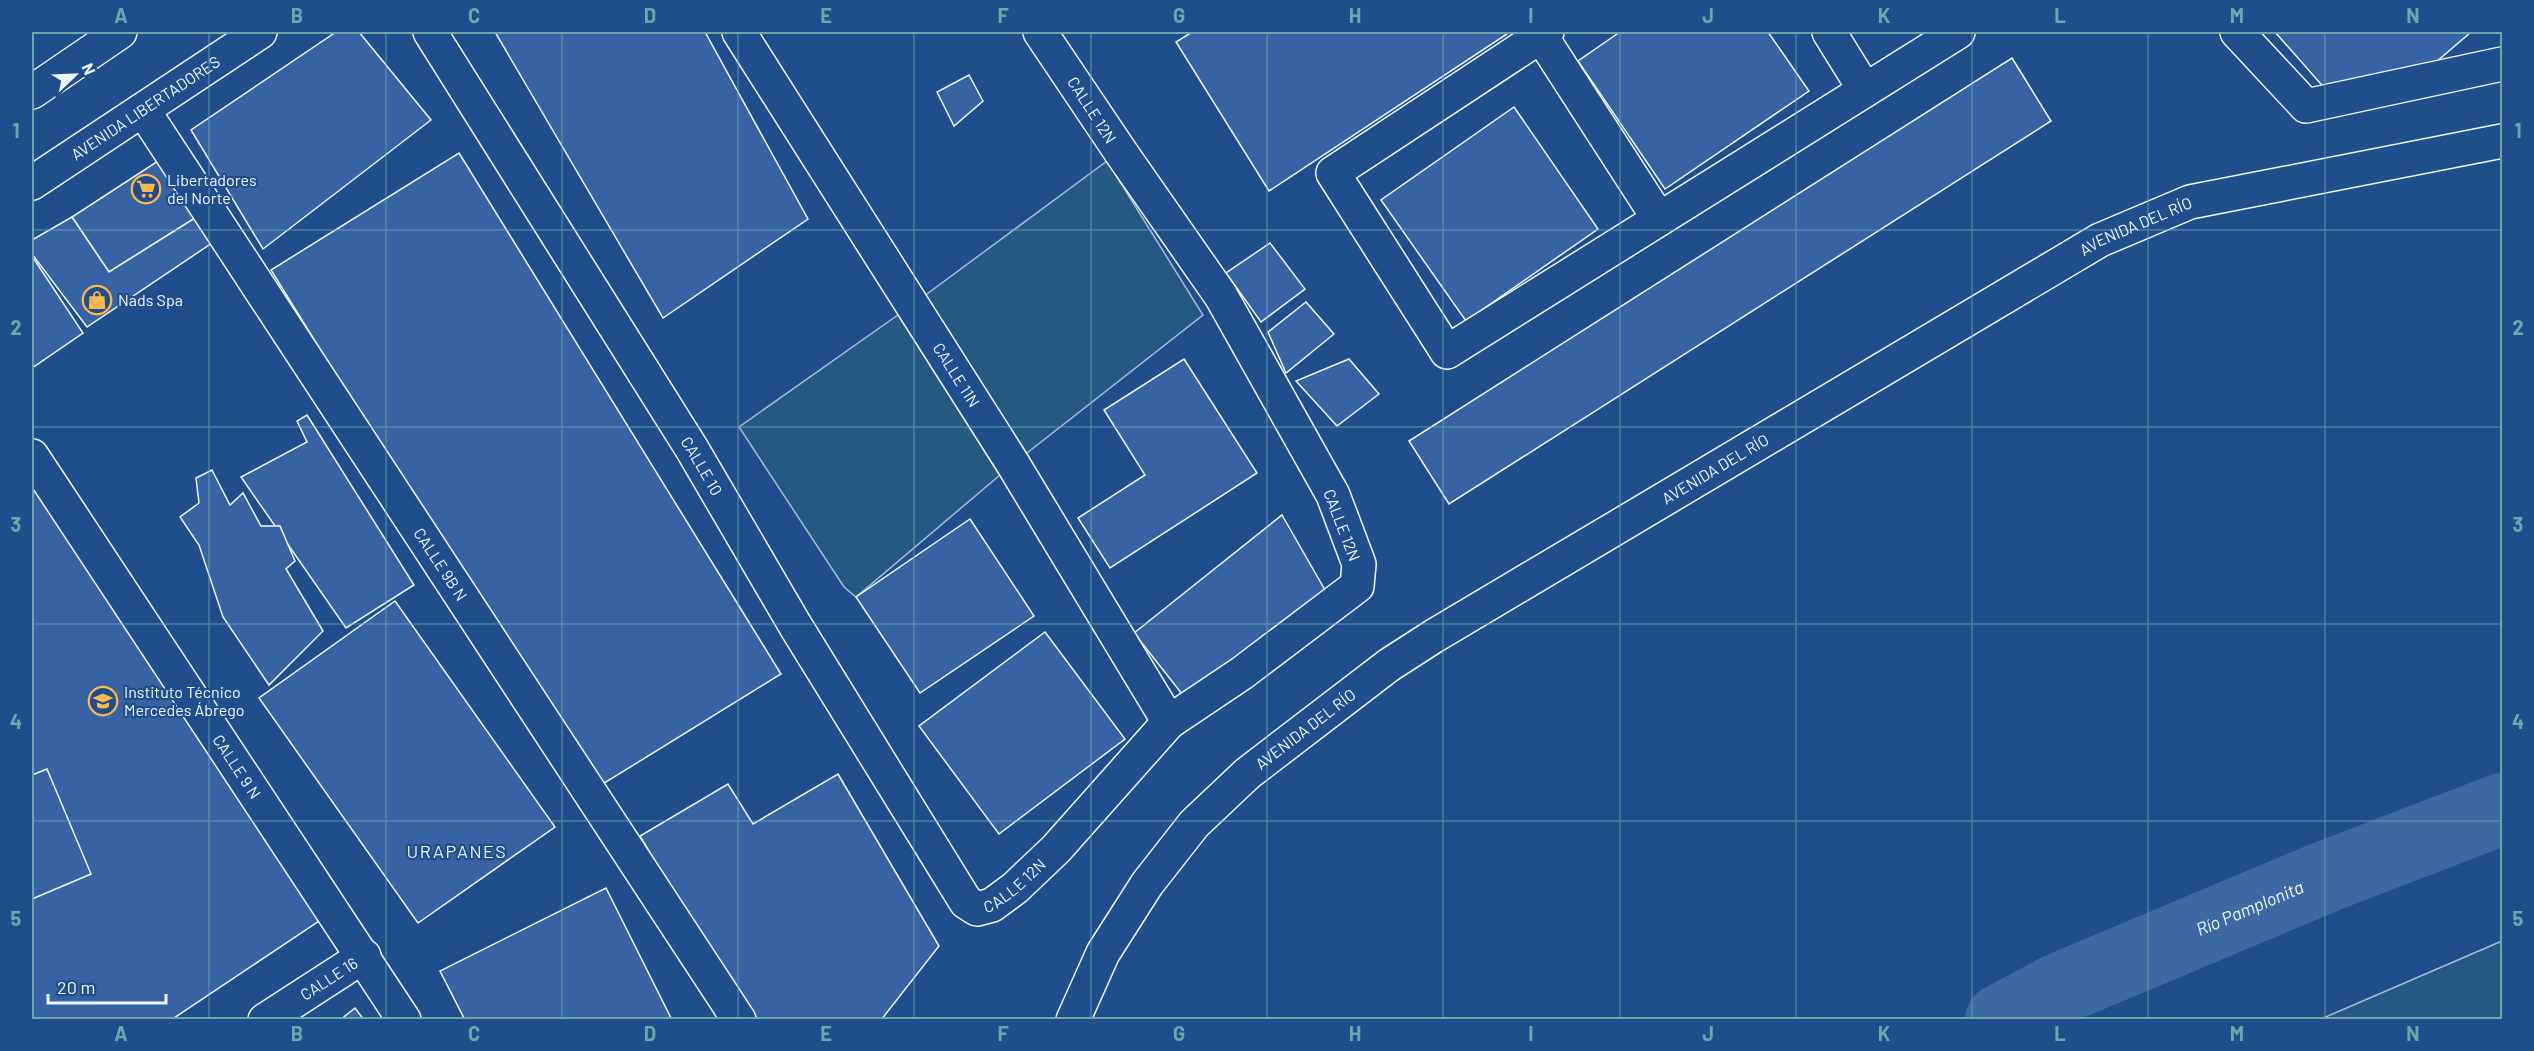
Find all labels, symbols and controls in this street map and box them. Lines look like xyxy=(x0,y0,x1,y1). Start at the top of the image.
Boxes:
text: A xyxy=(114,3,128,27)
text: B xyxy=(291,3,303,27)
text: C xyxy=(468,3,480,27)
text: D xyxy=(644,3,656,27)
text: E xyxy=(820,3,832,27)
text: F xyxy=(997,3,1009,27)
text: G xyxy=(1173,3,1185,27)
text: H xyxy=(1349,3,1361,27)
text: I xyxy=(1528,3,1534,27)
text: J xyxy=(1702,3,1714,27)
text: K xyxy=(1878,3,1891,27)
text: L xyxy=(2054,3,2066,27)
text: M xyxy=(2230,3,2244,27)
text: N xyxy=(2406,3,2420,27)
north arrow xyxy=(45,45,105,105)
street label: AVENIDA LIBERTADORES xyxy=(68,50,224,164)
street label: CALLE 12N xyxy=(1064,73,1121,147)
text: 1 xyxy=(12,118,20,142)
text: 1 xyxy=(2514,118,2522,142)
place label: Libertadores del Norte xyxy=(167,170,257,207)
supermarket icon: Libertadores del Norte xyxy=(130,173,162,205)
street label: AVENIDA DEL RÍO xyxy=(2076,192,2195,259)
shop icon: Nads Spa xyxy=(81,284,113,316)
place label: Nads Spa xyxy=(118,290,183,309)
text: 2 xyxy=(10,315,22,339)
text: 2 xyxy=(2512,315,2524,339)
street label: CALLE 11N xyxy=(929,339,984,410)
street label: AVENIDA DEL RÍO xyxy=(1658,429,1772,507)
street label: CALLE 10 xyxy=(677,433,727,499)
street label: CALLE 12N xyxy=(1320,486,1365,563)
text: 3 xyxy=(11,512,21,536)
text: 3 xyxy=(2513,512,2523,536)
street label: CALLE 9B N xyxy=(410,524,472,604)
place label: Instituto Técnico Mercedes Ábrego xyxy=(124,682,245,719)
street label: AVENIDA DEL RÍO xyxy=(1251,684,1359,773)
school or university icon: Instituto Técnico Mercedes Ábrego xyxy=(87,685,119,717)
text: 4 xyxy=(10,709,22,733)
text: 4 xyxy=(2512,709,2524,733)
street label: CALLE 9 N xyxy=(209,731,265,802)
district label: URAPANES xyxy=(407,840,507,862)
street label: CALLE 12N xyxy=(981,854,1049,916)
water label: Río Pamplonita xyxy=(2193,875,2307,940)
text: 5 xyxy=(11,906,22,930)
text: 5 xyxy=(2513,906,2524,930)
street label: CALLE 16 xyxy=(296,953,361,1004)
scale bar xyxy=(48,967,166,1005)
text: 20 m xyxy=(57,976,95,998)
text: A xyxy=(114,1021,128,1045)
text: B xyxy=(291,1021,303,1045)
text: C xyxy=(468,1021,480,1045)
text: D xyxy=(644,1021,656,1045)
text: E xyxy=(820,1021,832,1045)
text: F xyxy=(997,1021,1009,1045)
text: G xyxy=(1173,1021,1185,1045)
text: H xyxy=(1349,1021,1361,1045)
text: I xyxy=(1528,1021,1534,1045)
text: J xyxy=(1702,1021,1714,1045)
text: K xyxy=(1878,1021,1891,1045)
text: L xyxy=(2054,1021,2066,1045)
text: M xyxy=(2230,1021,2244,1045)
text: N xyxy=(2406,1021,2420,1045)

